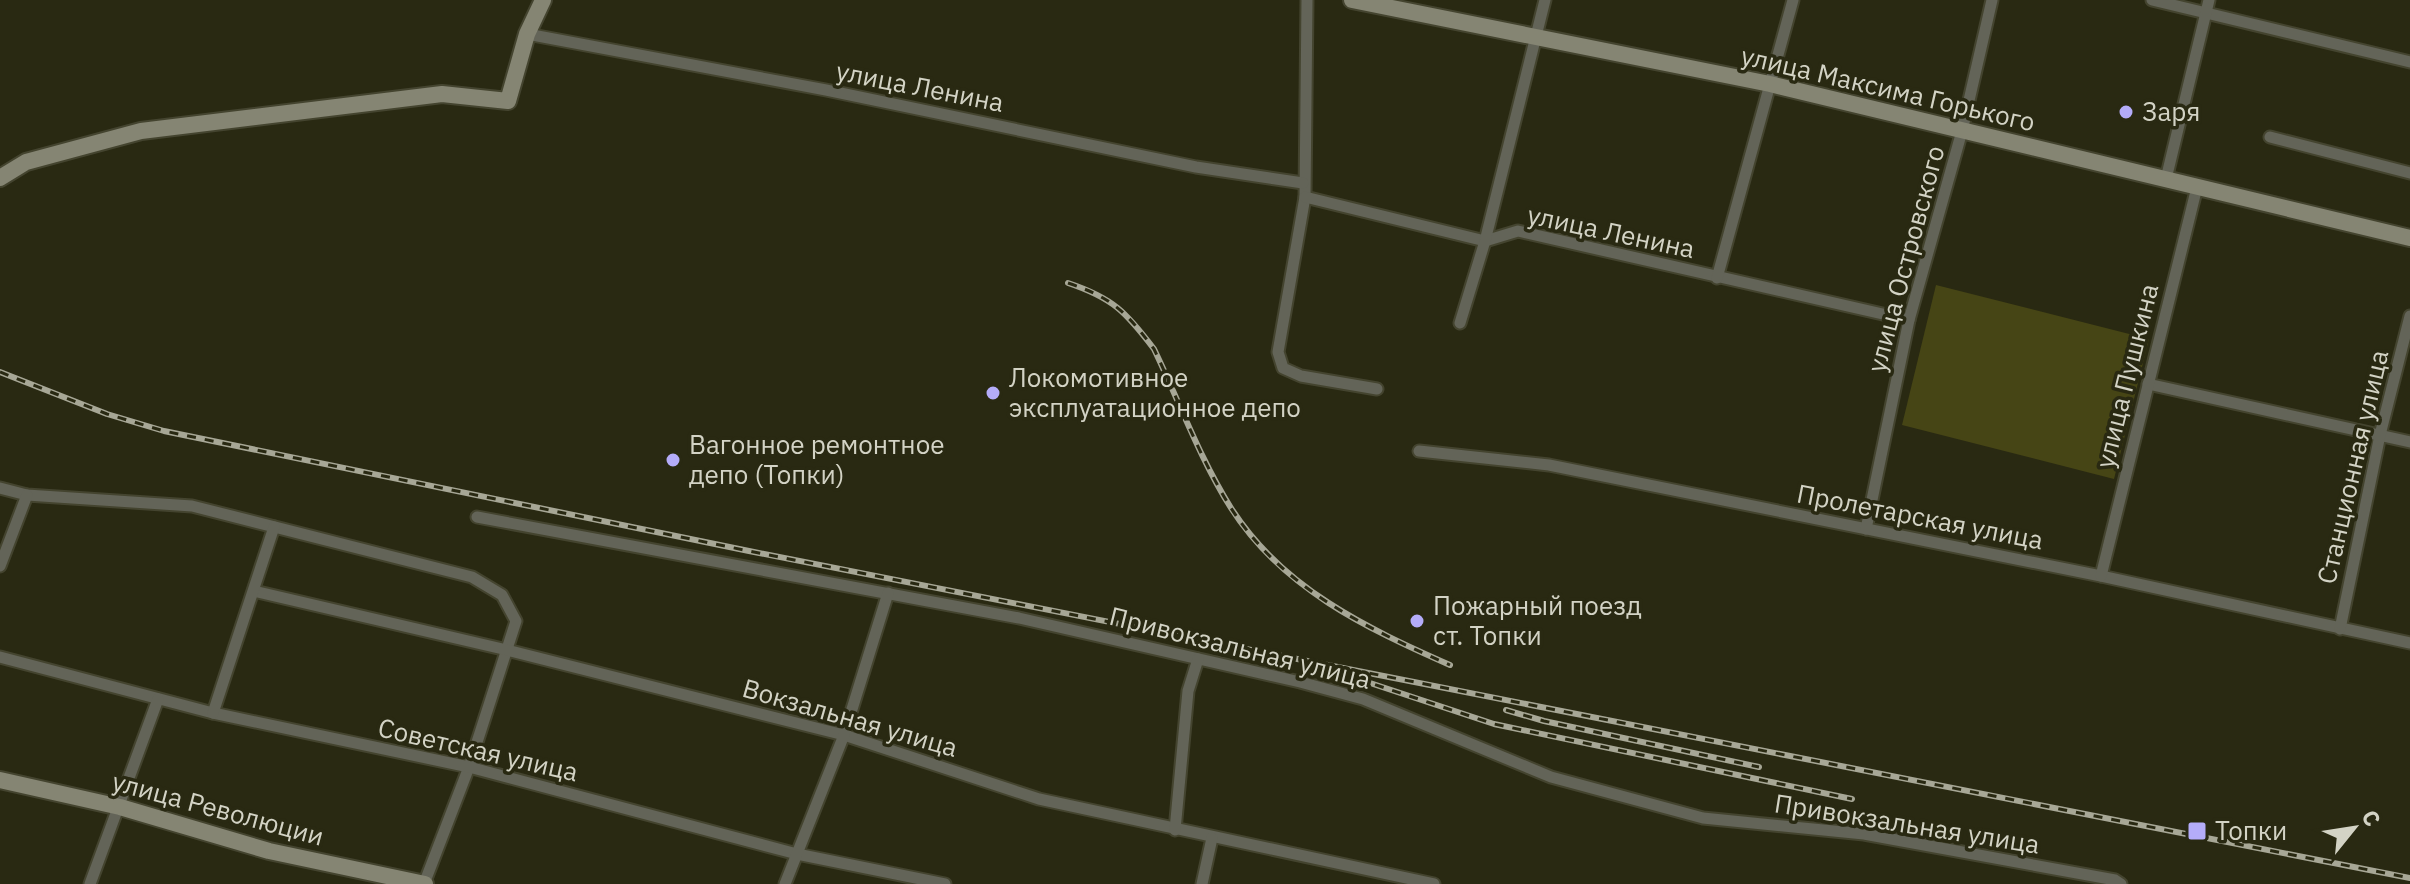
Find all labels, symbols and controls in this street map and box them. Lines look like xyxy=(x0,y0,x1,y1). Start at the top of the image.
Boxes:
street label: улица Максима Горького xyxy=(1738,38,2039,138)
street label: улица Ленина xyxy=(834,53,1007,119)
place label: Заря xyxy=(2142,94,2200,128)
marker: Заря xyxy=(2117,103,2135,121)
street label: улица Островского xyxy=(1858,142,1952,376)
street label: улица Ленина xyxy=(1525,197,1698,265)
street label: улица Пушкина xyxy=(2087,280,2165,471)
street label: Станционная улица xyxy=(2309,346,2396,587)
place label: Локомотивное эксплуатационное депо xyxy=(1009,360,1301,424)
marker: Локомотивное эксплуатационное депо xyxy=(984,384,1002,402)
place label: Вагонное ремонтное депо (Топки) xyxy=(689,427,944,491)
marker: Вагонное ремонтное депо (Топки) xyxy=(664,451,682,469)
street label: Пролетарская улица xyxy=(1794,475,2046,557)
place label: Пожарный поезд ст. Топки xyxy=(1433,588,1642,652)
street label: Привокзальная улица xyxy=(1106,598,1374,696)
marker: Пожарный поезд ст. Топки xyxy=(1408,612,1426,630)
street label: Вокзальная улица xyxy=(739,670,962,764)
street label: Советская улица xyxy=(375,709,582,789)
street label: улица Революции xyxy=(109,763,328,853)
street label: Привокзальная улица xyxy=(1772,785,2042,861)
north arrow xyxy=(2314,788,2394,868)
text: С xyxy=(2356,804,2388,831)
place label: Топки xyxy=(2215,813,2287,847)
marker: Топки xyxy=(2186,820,2208,842)

